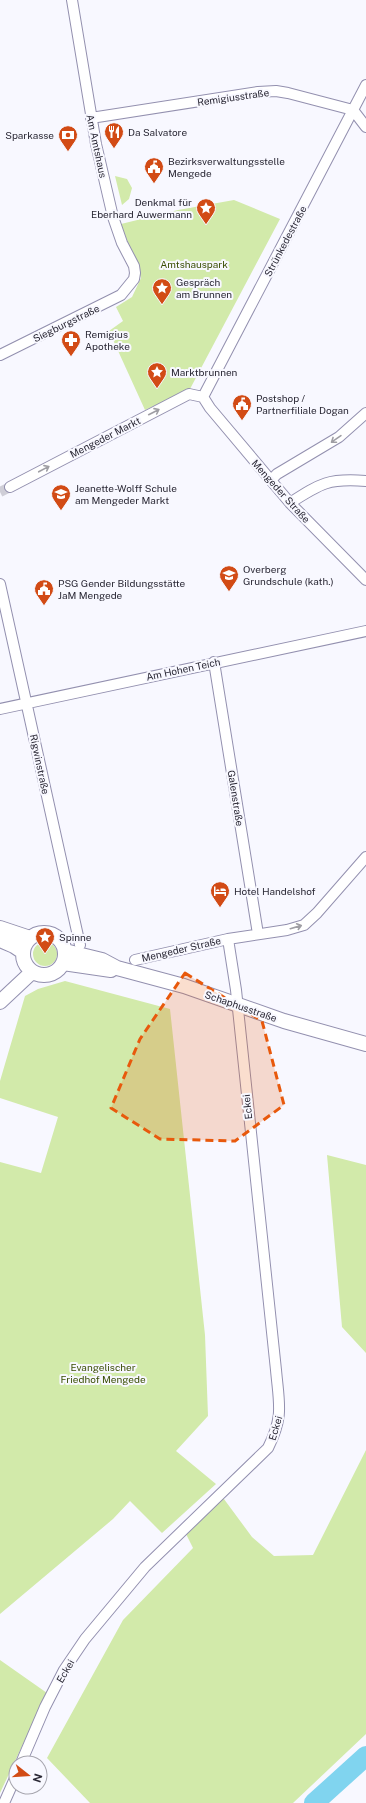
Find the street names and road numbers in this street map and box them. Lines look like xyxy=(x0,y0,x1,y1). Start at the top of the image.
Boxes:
street label: Remigiusstraße xyxy=(196,86,270,108)
street label: Am Amtshaus xyxy=(84,113,110,179)
street label: Strünkedestraße xyxy=(261,203,309,278)
street label: Siegburgstraße xyxy=(31,302,101,344)
street label: Mengeder Markt xyxy=(68,414,142,460)
street label: Mengeder Straße xyxy=(249,457,313,525)
street label: Am Hohen Teich xyxy=(145,655,221,683)
street label: Rigwinstraße xyxy=(28,733,52,795)
street label: Galenstraße xyxy=(226,769,246,827)
street label: Mengeder Straße xyxy=(140,934,222,964)
street label: Schaphusstraße xyxy=(203,988,279,1024)
street label: Eckei xyxy=(240,1094,254,1120)
street label: Eckei xyxy=(266,1414,284,1442)
street label: Eckei xyxy=(54,1657,76,1685)

